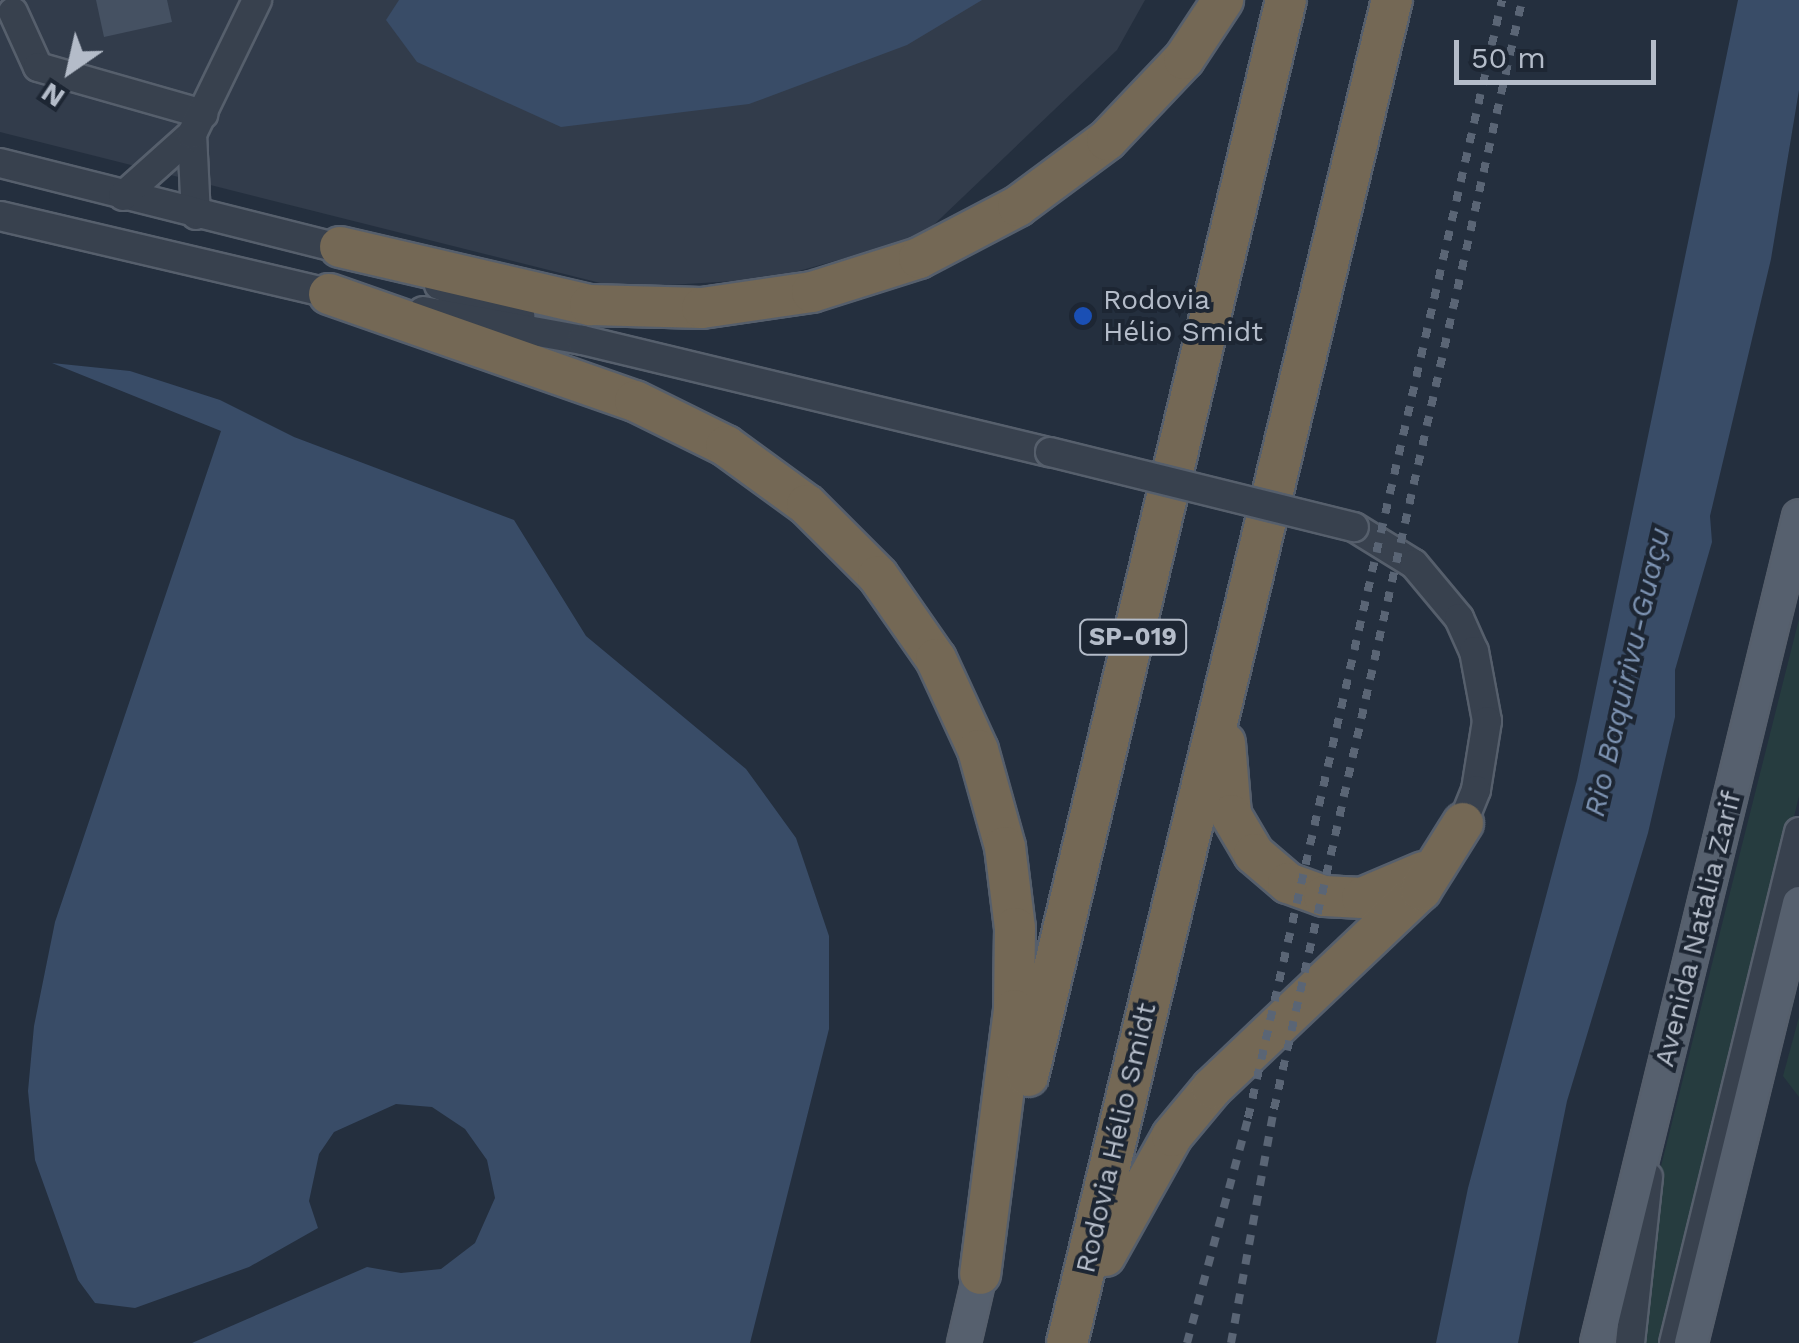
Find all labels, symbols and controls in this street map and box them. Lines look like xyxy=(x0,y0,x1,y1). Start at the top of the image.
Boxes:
north arrow xyxy=(20,20,120,120)
scale bar xyxy=(1459,20,1662,82)
text: 50 m xyxy=(1471,40,1546,75)
text: N xyxy=(35,76,71,115)
place label: Rodovia Hélio Smidt xyxy=(1103,283,1263,349)
marker: Rodovia Hélio Smidt xyxy=(1072,305,1094,327)
water label: Rio Baquirivu-Guaçu xyxy=(1576,524,1678,820)
road number: SP-019 xyxy=(1078,617,1188,657)
street label: Avenida Natalia Zarif xyxy=(1647,787,1749,1071)
street label: Rodovia Hélio Smidt xyxy=(1068,999,1164,1277)

